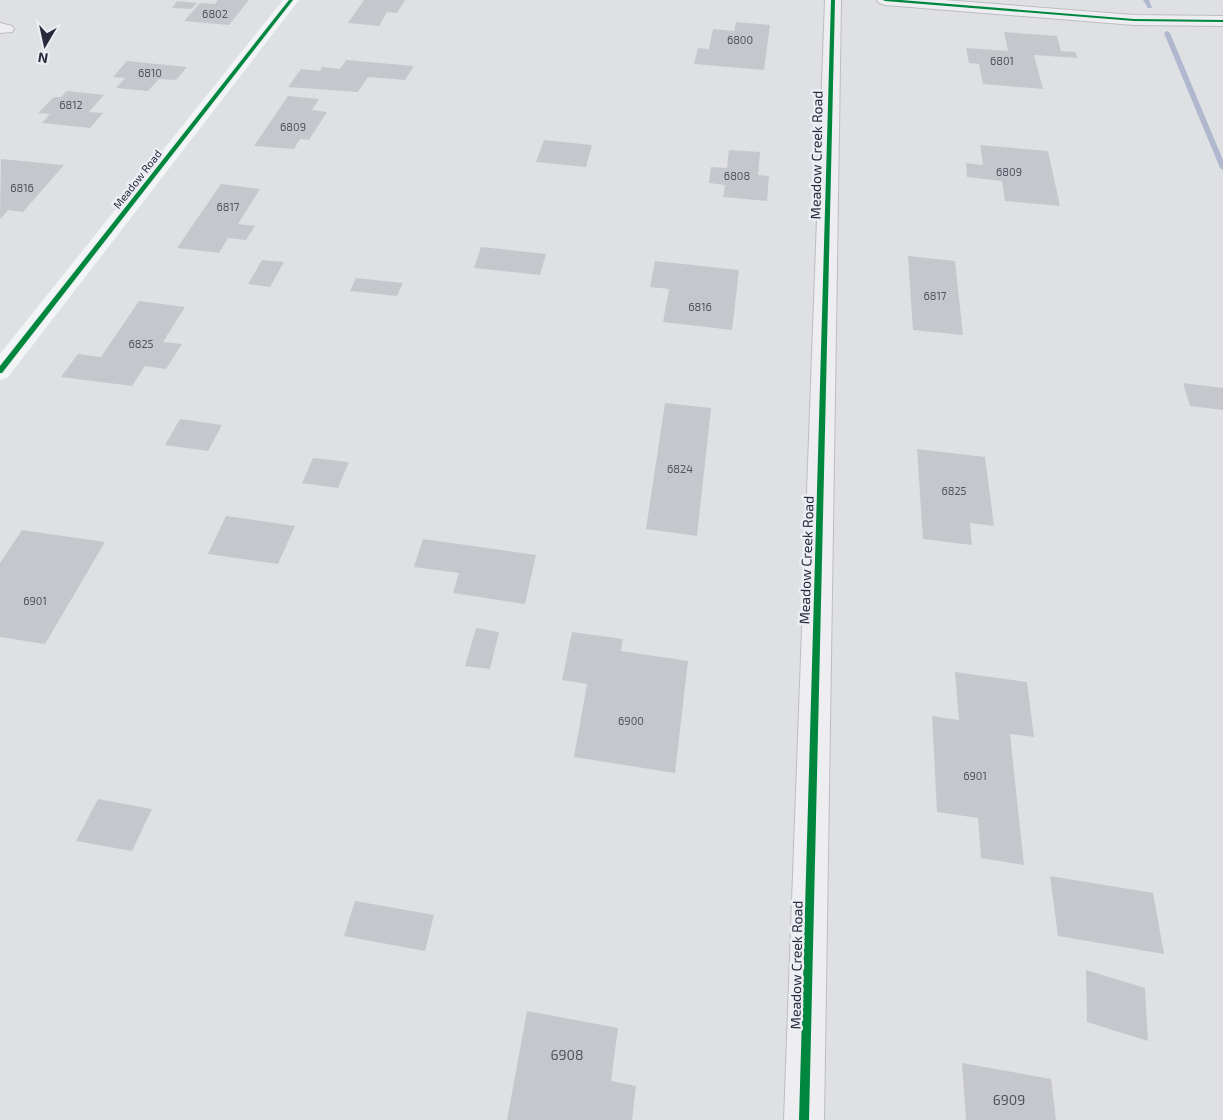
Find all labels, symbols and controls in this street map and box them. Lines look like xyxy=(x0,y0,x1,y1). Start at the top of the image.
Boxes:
house number: 6802 xyxy=(202,7,228,20)
north arrow xyxy=(20,20,70,70)
house number: 6800 xyxy=(727,33,753,46)
text: N xyxy=(37,49,49,68)
house number: 6801 xyxy=(990,54,1014,67)
house number: 6810 xyxy=(138,66,162,79)
street label: Meadow Creek Road xyxy=(806,91,826,219)
house number: 6812 xyxy=(59,98,83,111)
house number: 6809 xyxy=(280,120,306,133)
street label: Meadow Road xyxy=(110,147,164,211)
house number: 6809 xyxy=(996,165,1022,178)
house number: 6808 xyxy=(724,169,750,182)
house number: 6816 xyxy=(10,181,34,194)
house number: 6817 xyxy=(217,200,240,213)
house number: 6817 xyxy=(924,289,947,302)
house number: 6816 xyxy=(688,300,712,313)
house number: 6825 xyxy=(128,337,154,350)
house number: 6824 xyxy=(667,462,693,475)
house number: 6825 xyxy=(941,484,967,497)
street label: Meadow Creek Road xyxy=(795,495,817,625)
house number: 6901 xyxy=(23,594,47,607)
house number: 6900 xyxy=(618,714,644,727)
house number: 6901 xyxy=(963,769,987,782)
street label: Meadow Creek Road xyxy=(786,901,806,1029)
house number: 6908 xyxy=(551,1046,583,1063)
house number: 6909 xyxy=(993,1091,1025,1108)

